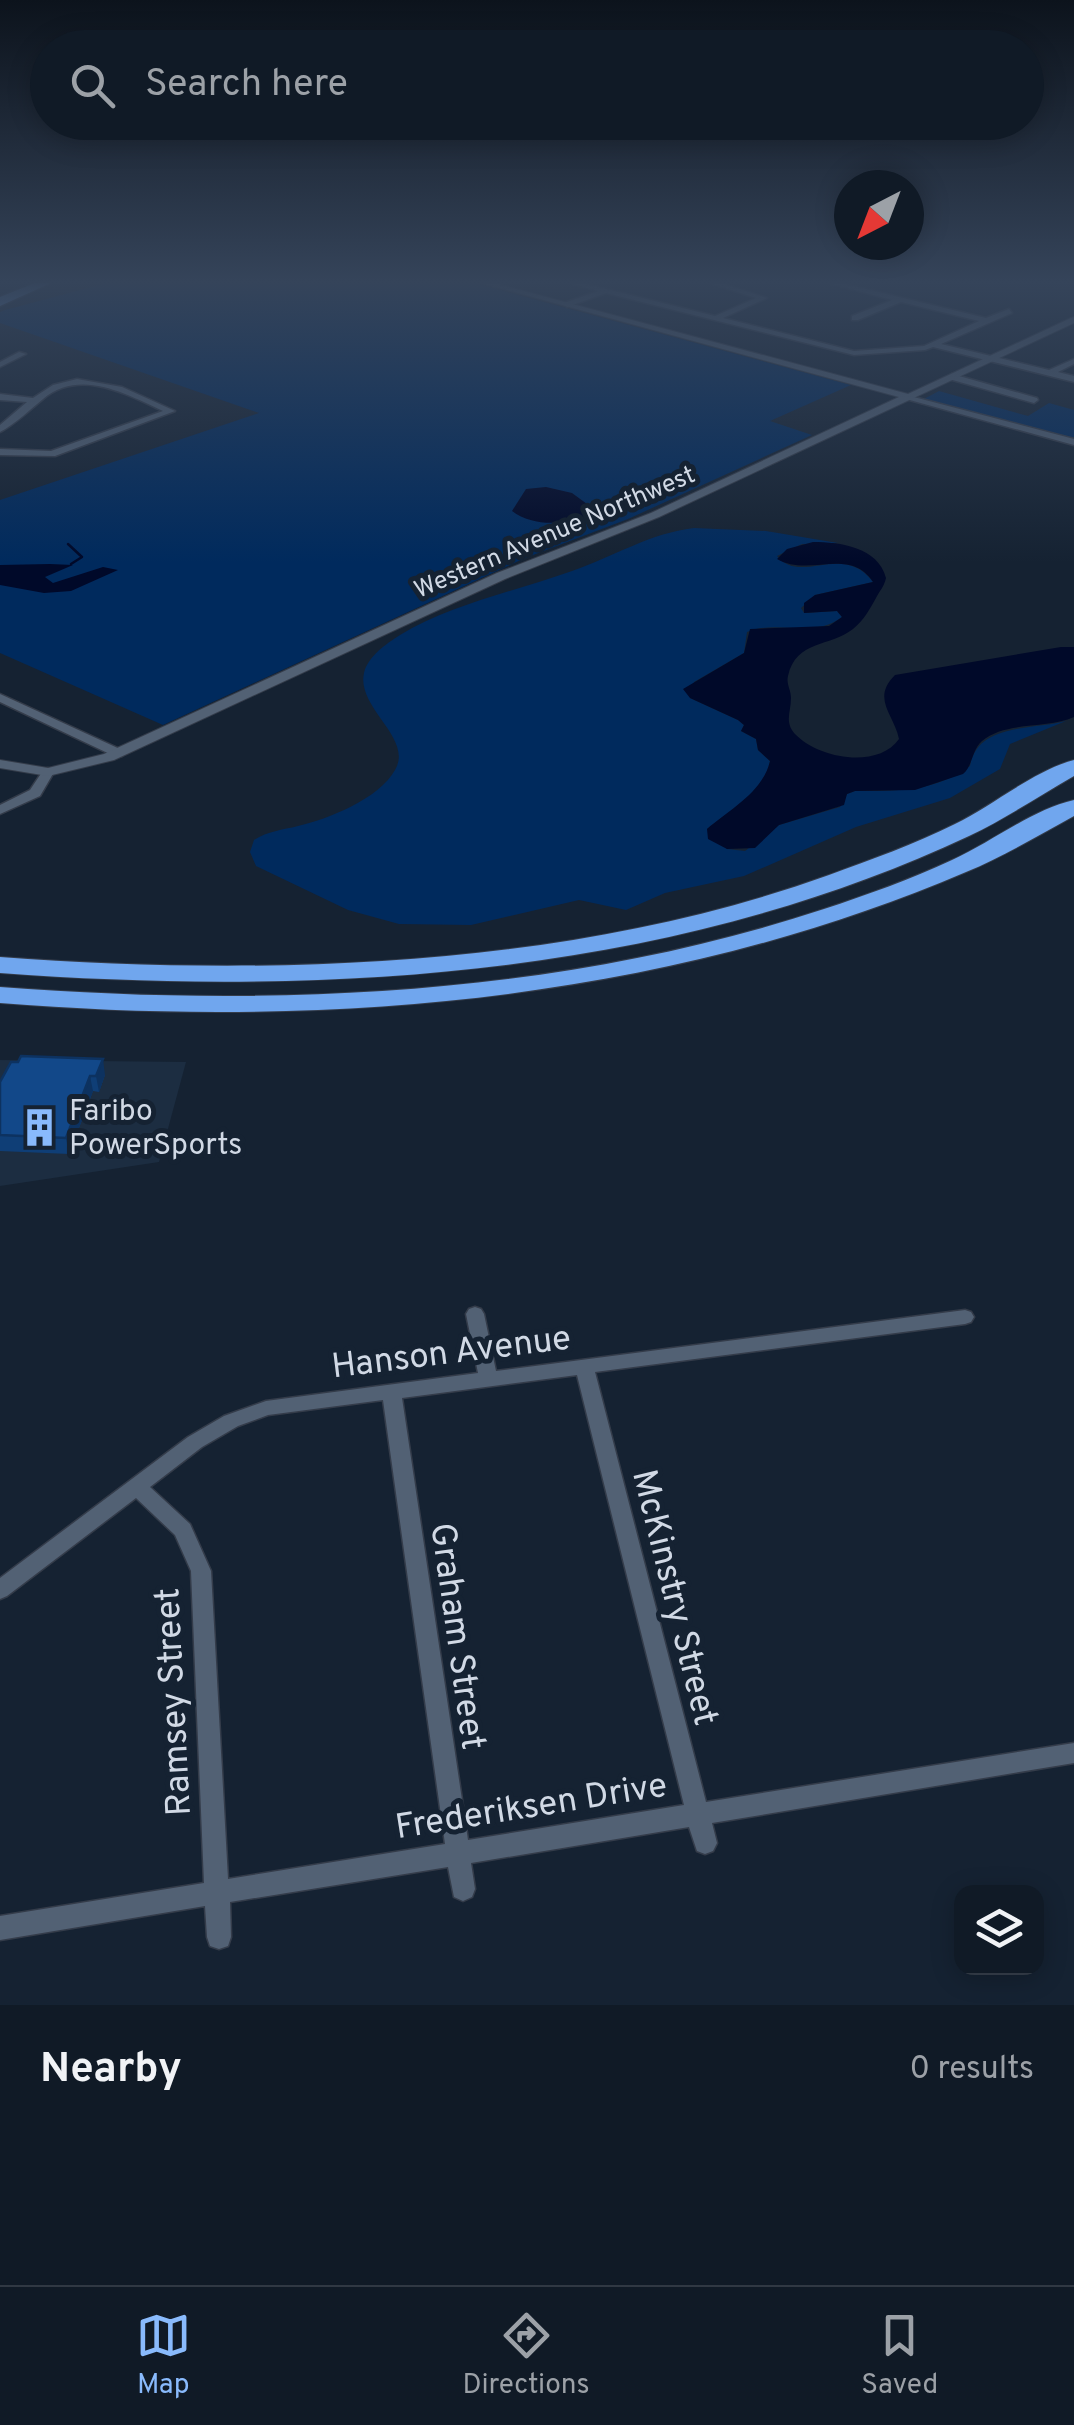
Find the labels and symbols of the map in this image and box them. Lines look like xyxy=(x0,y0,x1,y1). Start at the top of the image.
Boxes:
north arrow xyxy=(834,170,924,260)
street label: Western Avenue Northwest xyxy=(410,460,701,608)
place label: Faribo PowerSports xyxy=(69,1094,242,1165)
building icon: Faribo PowerSports xyxy=(18,1106,60,1148)
street label: Hanson Avenue xyxy=(329,1317,574,1390)
street label: McKinstry Street xyxy=(620,1465,726,1730)
street label: Graham Street xyxy=(418,1520,494,1753)
street label: Ramsey Street xyxy=(147,1586,203,1817)
street label: Frederiksen Drive xyxy=(393,1765,670,1851)

